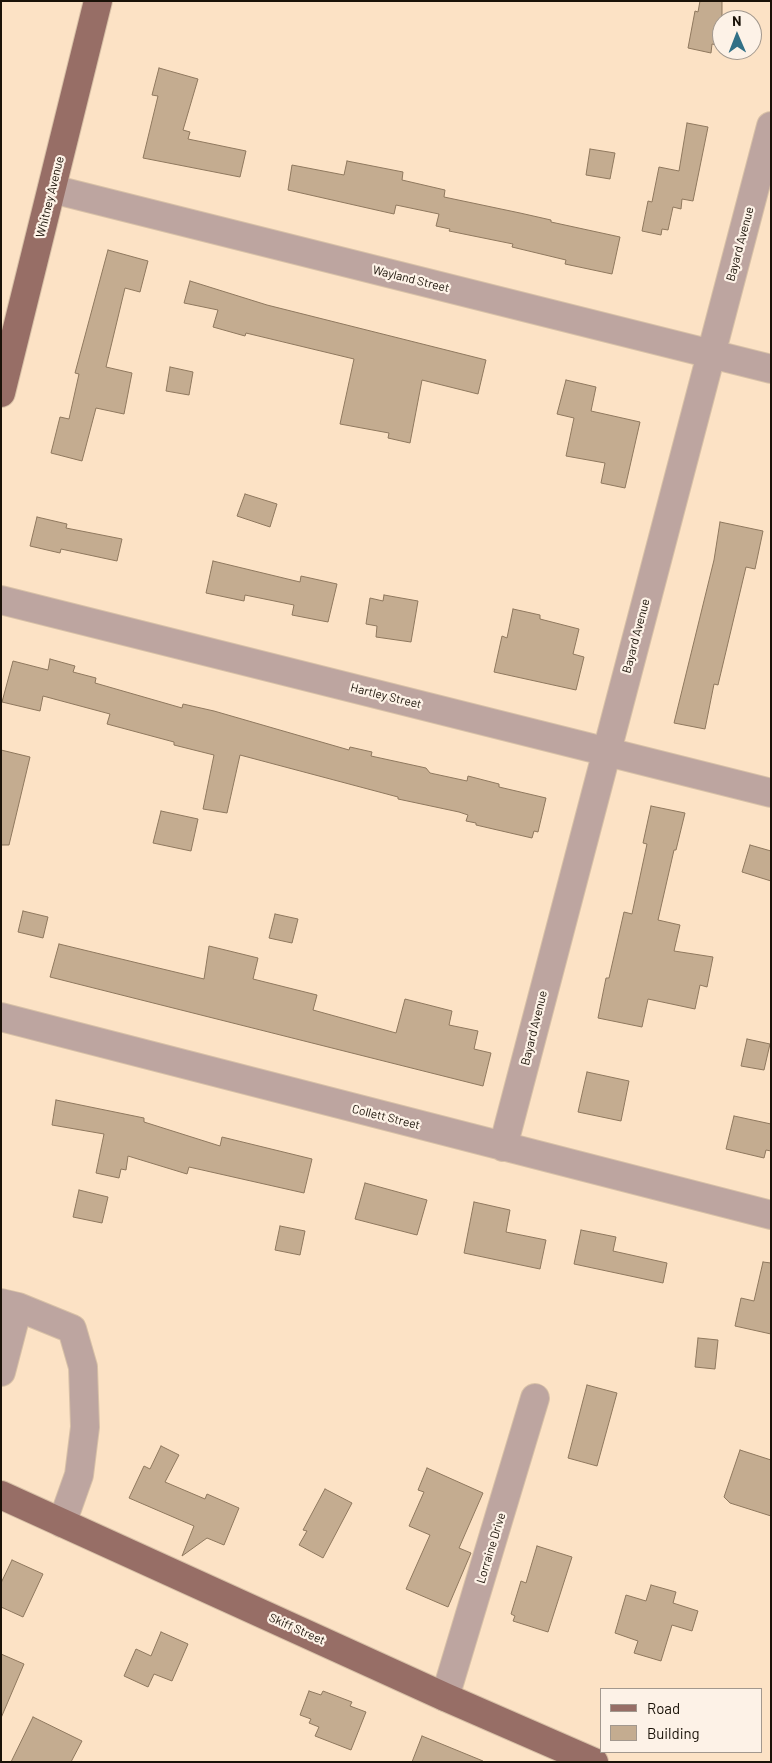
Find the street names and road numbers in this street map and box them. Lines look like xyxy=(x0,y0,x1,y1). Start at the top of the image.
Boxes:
street label: Whitney Avenue xyxy=(33,155,67,239)
street label: Bayard Avenue xyxy=(723,205,757,283)
street label: Wayland Street xyxy=(371,263,451,295)
street label: Bayard Avenue xyxy=(619,597,653,675)
street label: Hartley Street xyxy=(349,680,423,712)
street label: Bayard Avenue xyxy=(518,989,550,1067)
street label: Collett Street xyxy=(351,1102,421,1132)
street label: Lorraine Drive xyxy=(473,1511,509,1585)
street label: Skiff Street xyxy=(267,1610,327,1648)

